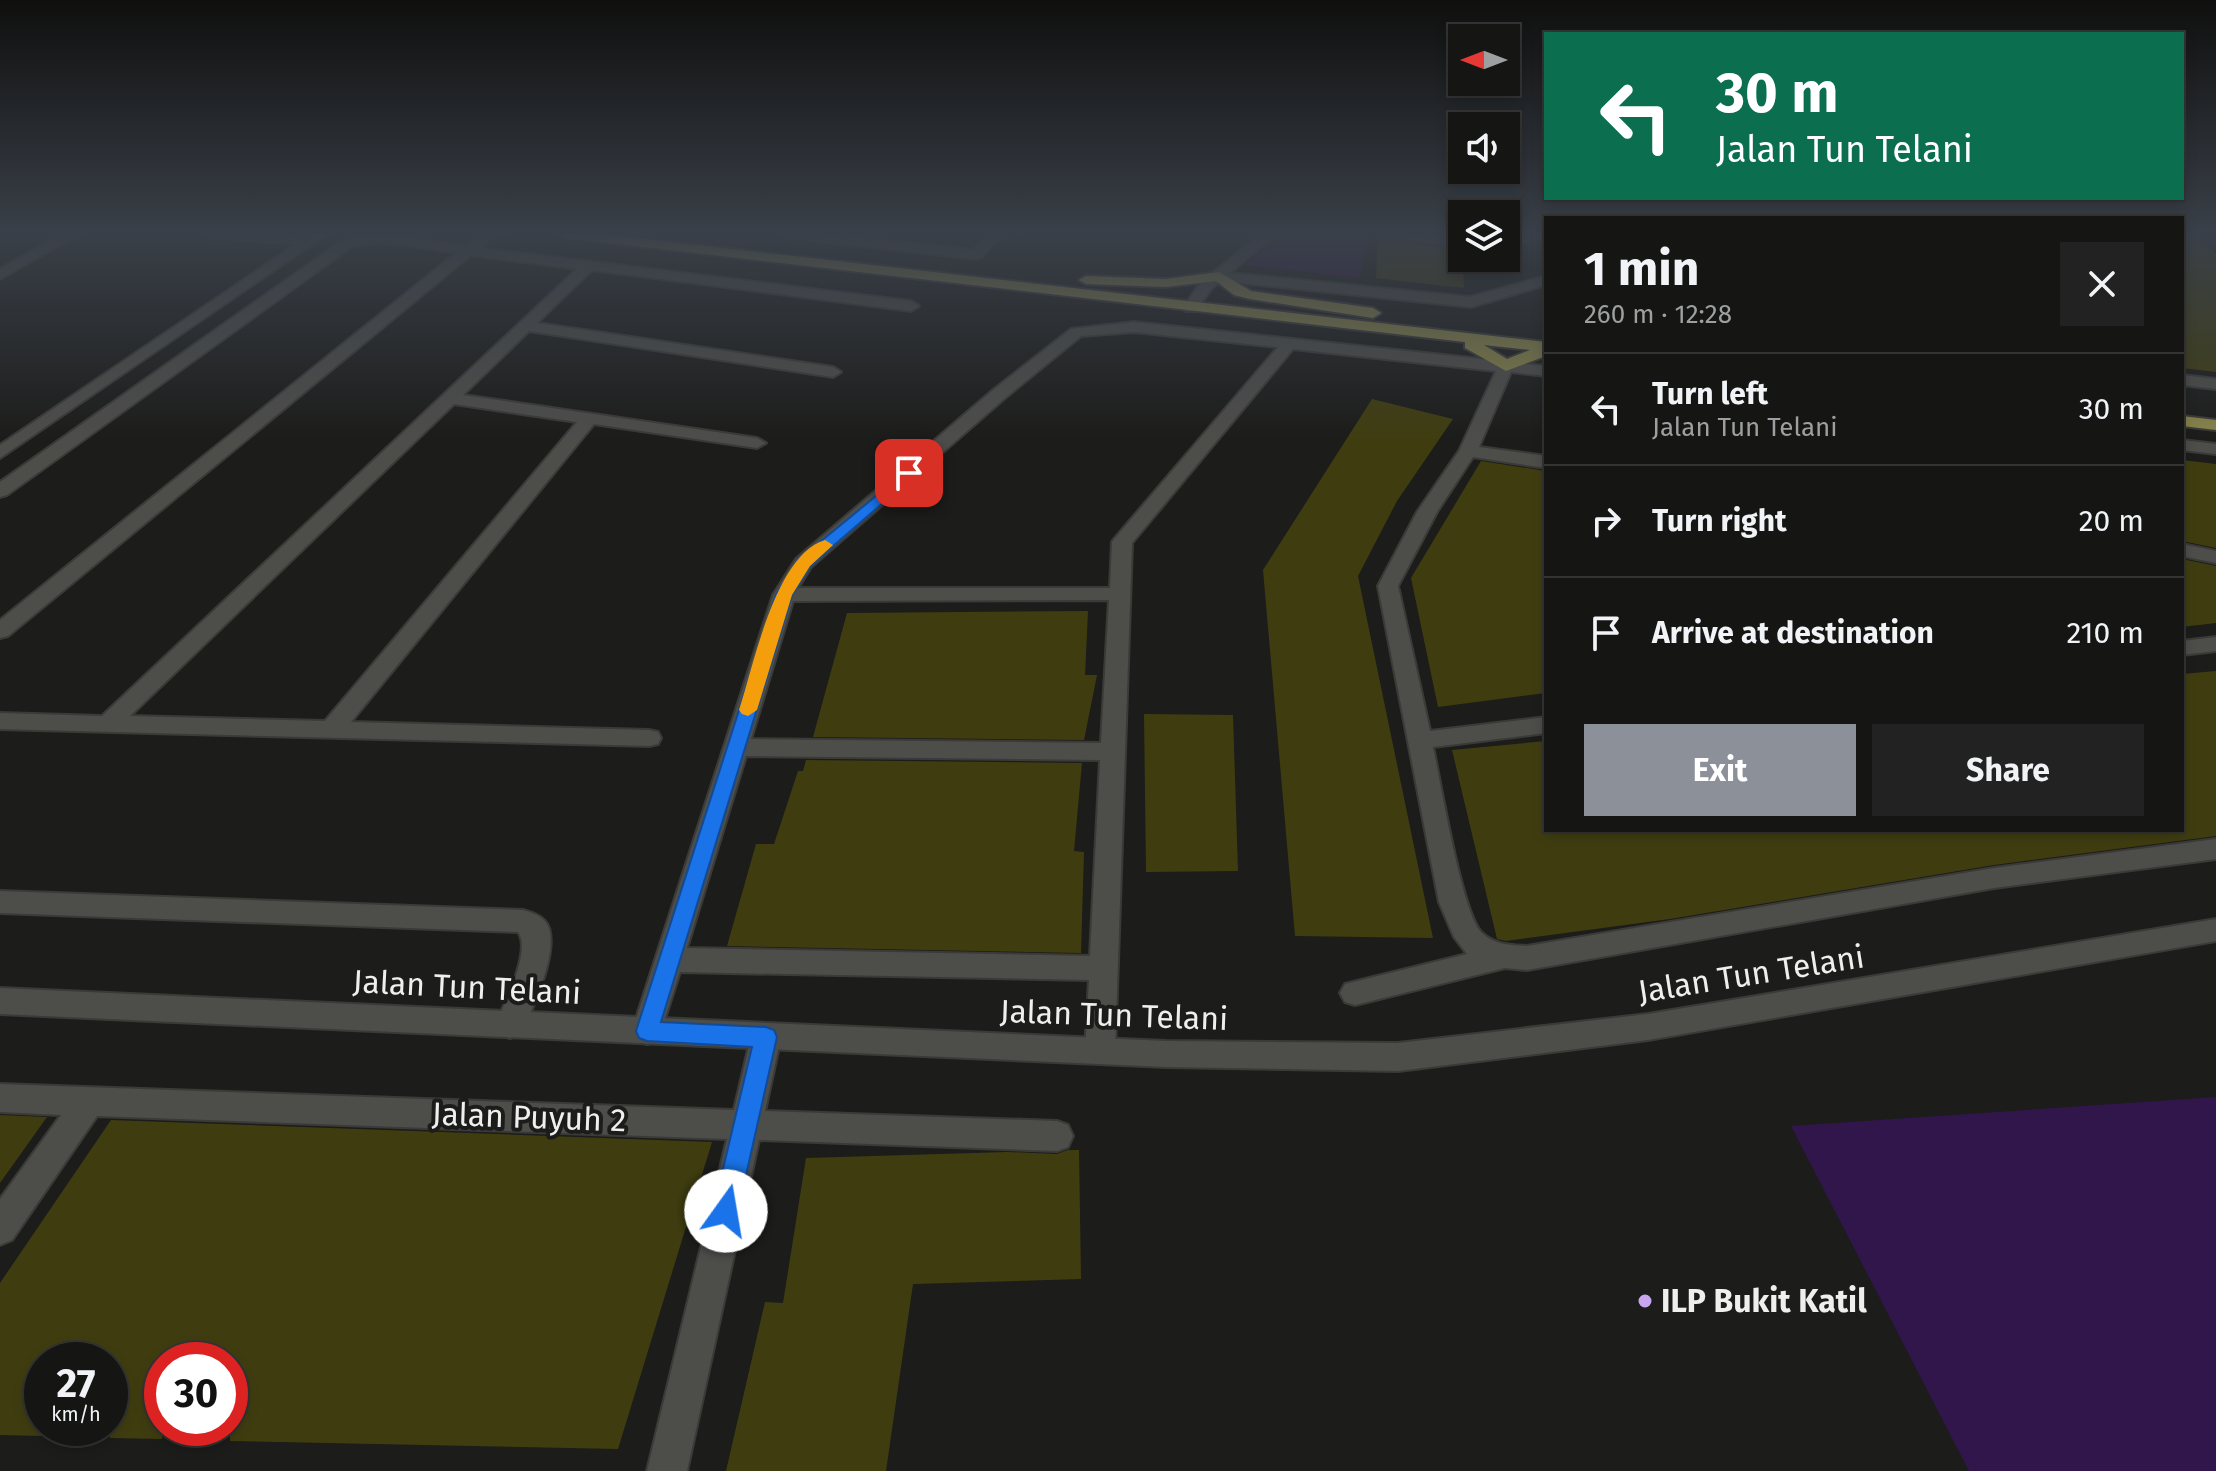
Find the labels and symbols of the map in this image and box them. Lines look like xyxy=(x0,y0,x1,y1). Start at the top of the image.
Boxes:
north arrow xyxy=(1448,24,1520,96)
pin xyxy=(875,439,943,507)
street label: Jalan Tun Telani xyxy=(1635,937,1867,1011)
street label: Jalan Tun Telani xyxy=(352,962,582,1012)
street label: Jalan Tun Telani xyxy=(999,992,1229,1038)
street label: Jalan Puyuh 2 xyxy=(431,1095,627,1139)
position arrow xyxy=(684,1169,768,1253)
place label: ILP Bukit Katil xyxy=(1661,1282,1867,1320)
marker: ILP Bukit Katil xyxy=(1636,1292,1654,1310)
speed limit sign: 30 xyxy=(144,1342,248,1446)

